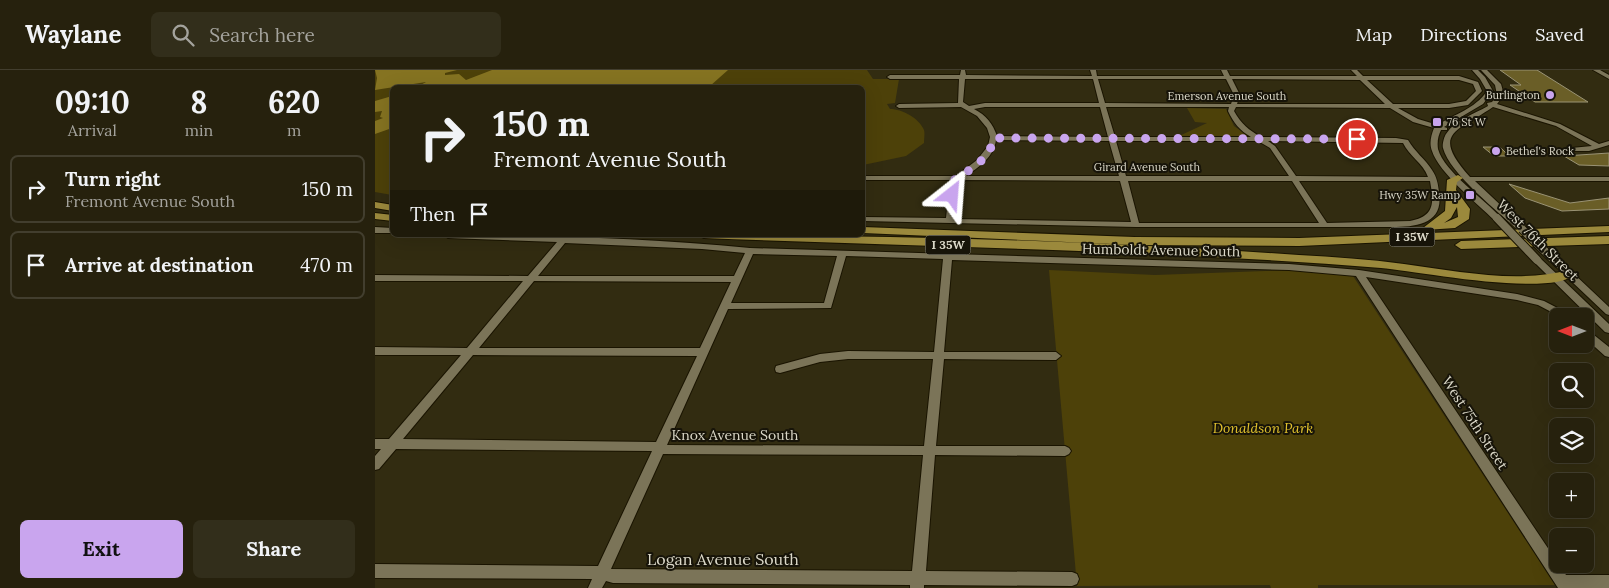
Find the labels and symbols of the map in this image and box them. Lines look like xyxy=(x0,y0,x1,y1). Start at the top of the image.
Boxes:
place label: Burlington xyxy=(1486,88,1540,102)
street label: Emerson Avenue South xyxy=(1168,89,1287,103)
marker: Burlington xyxy=(1544,89,1556,101)
place label: 76 St W xyxy=(1447,115,1487,129)
marker: 76 St W xyxy=(1431,116,1443,128)
pin xyxy=(1336,118,1378,160)
place label: Bethel's Rock xyxy=(1506,144,1574,158)
marker: Bethel's Rock xyxy=(1490,145,1502,157)
street label: Girard Avenue South xyxy=(1094,160,1201,174)
position arrow xyxy=(925,168,977,220)
place label: Hwy 35W Ramp xyxy=(1379,188,1460,202)
marker: Hwy 35W Ramp xyxy=(1464,189,1476,201)
street label: West 76th Street xyxy=(1493,195,1583,285)
road number: I 35W xyxy=(1389,228,1435,246)
road number: I 35W xyxy=(925,236,971,254)
street label: Humboldt Avenue South xyxy=(1082,240,1240,260)
north arrow xyxy=(1549,308,1594,352)
street label: West 75th Street xyxy=(1438,373,1512,474)
park label: Donaldson Park xyxy=(1213,419,1313,437)
street label: Knox Avenue South xyxy=(672,426,798,444)
street label: Logan Avenue South xyxy=(647,549,799,569)

